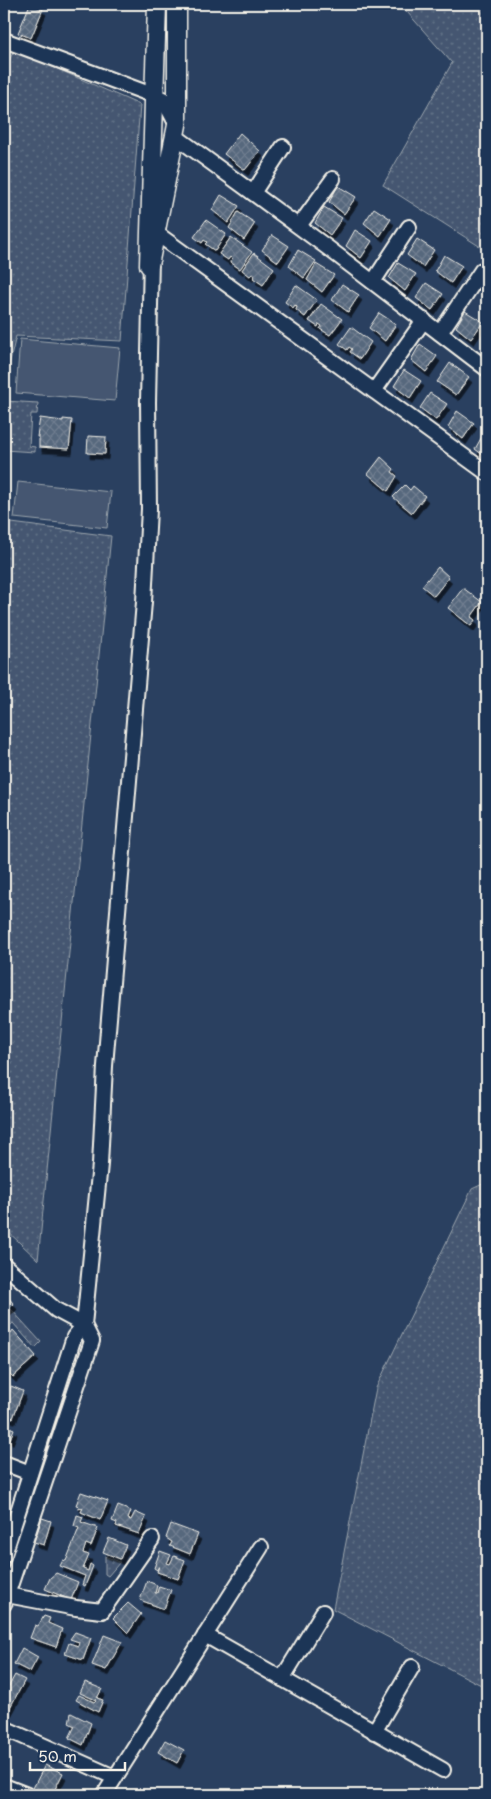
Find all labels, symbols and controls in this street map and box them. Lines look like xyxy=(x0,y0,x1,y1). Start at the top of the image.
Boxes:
scale bar xyxy=(30,1739,125,1771)
text: 50 m xyxy=(38,1744,77,1767)

